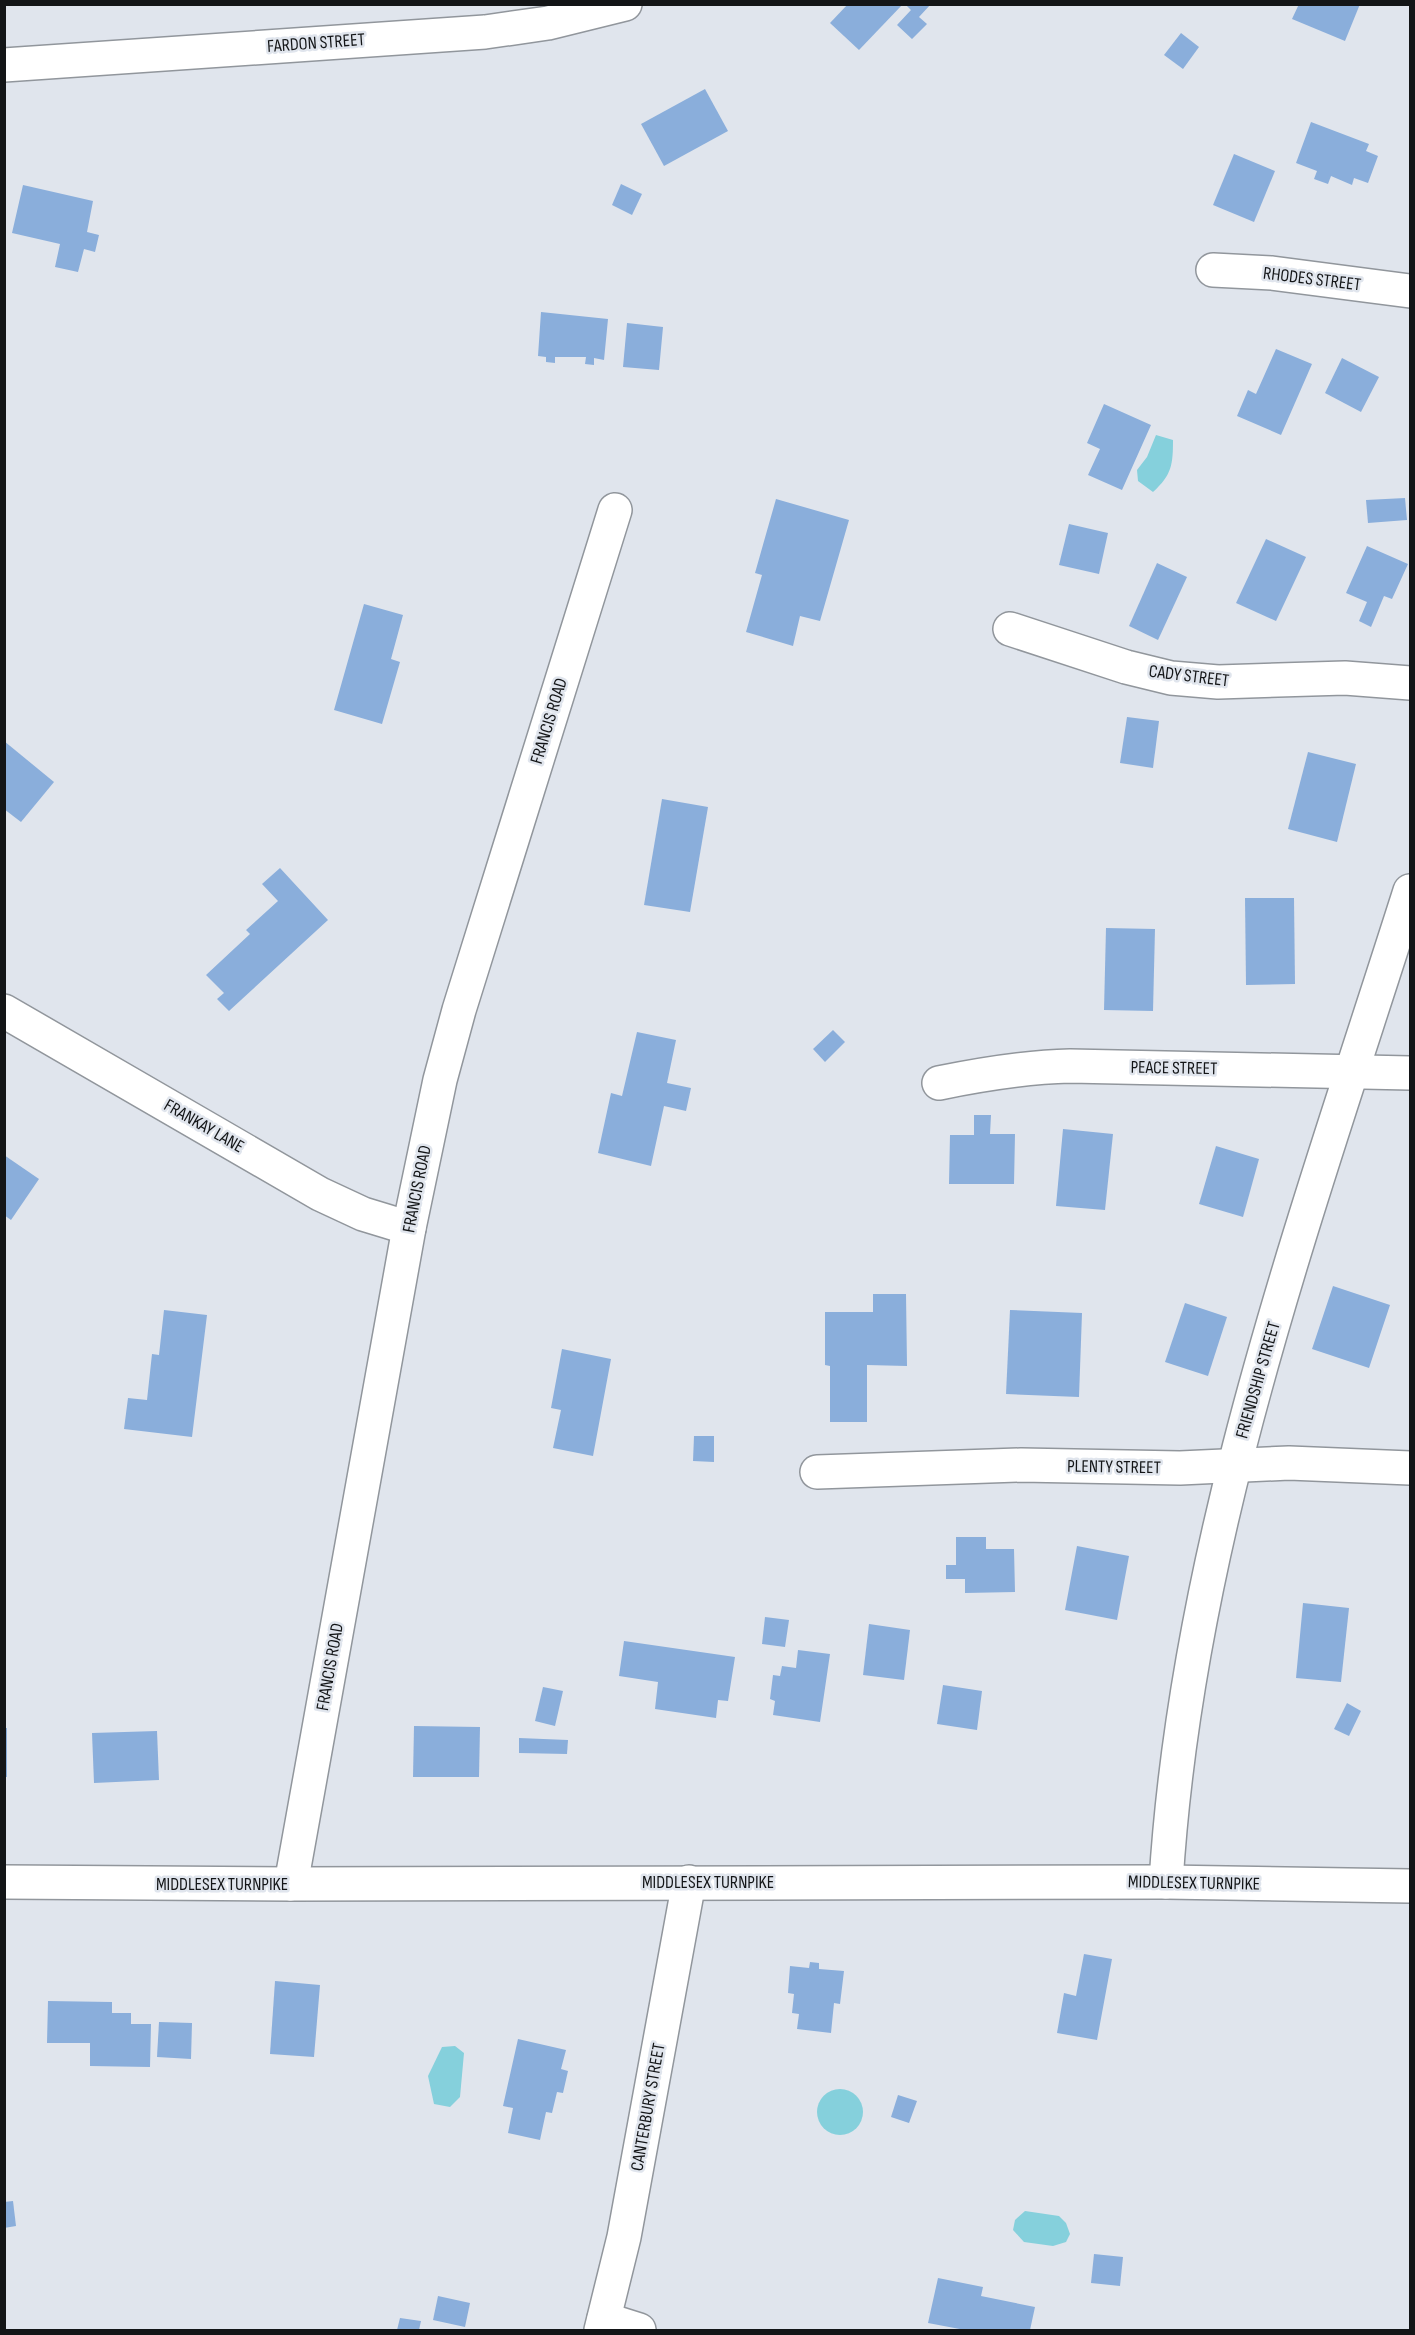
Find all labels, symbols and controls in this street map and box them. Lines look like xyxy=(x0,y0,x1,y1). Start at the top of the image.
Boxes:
street label: FARDON STREET xyxy=(266,29,366,57)
street label: RHODES STREET xyxy=(1262,263,1362,295)
street label: CADY STREET xyxy=(1148,661,1230,691)
street label: FRANCIS ROAD xyxy=(526,676,572,766)
street label: PEACE STREET xyxy=(1130,1057,1218,1079)
street label: FRANKAY LANE xyxy=(160,1095,248,1157)
street label: FRANCIS ROAD xyxy=(398,1143,436,1235)
street label: FRIENDSHIP STREET xyxy=(1231,1319,1285,1441)
street label: PLENTY STREET xyxy=(1067,1456,1161,1478)
street label: FRANCIS ROAD xyxy=(312,1622,348,1712)
street label: MIDDLESEX TURNPIKE xyxy=(1128,1871,1260,1895)
street label: MIDDLESEX TURNPIKE xyxy=(642,1872,774,1893)
street label: MIDDLESEX TURNPIKE xyxy=(156,1874,288,1895)
street label: CANTERBURY STREET xyxy=(626,2041,670,2173)

